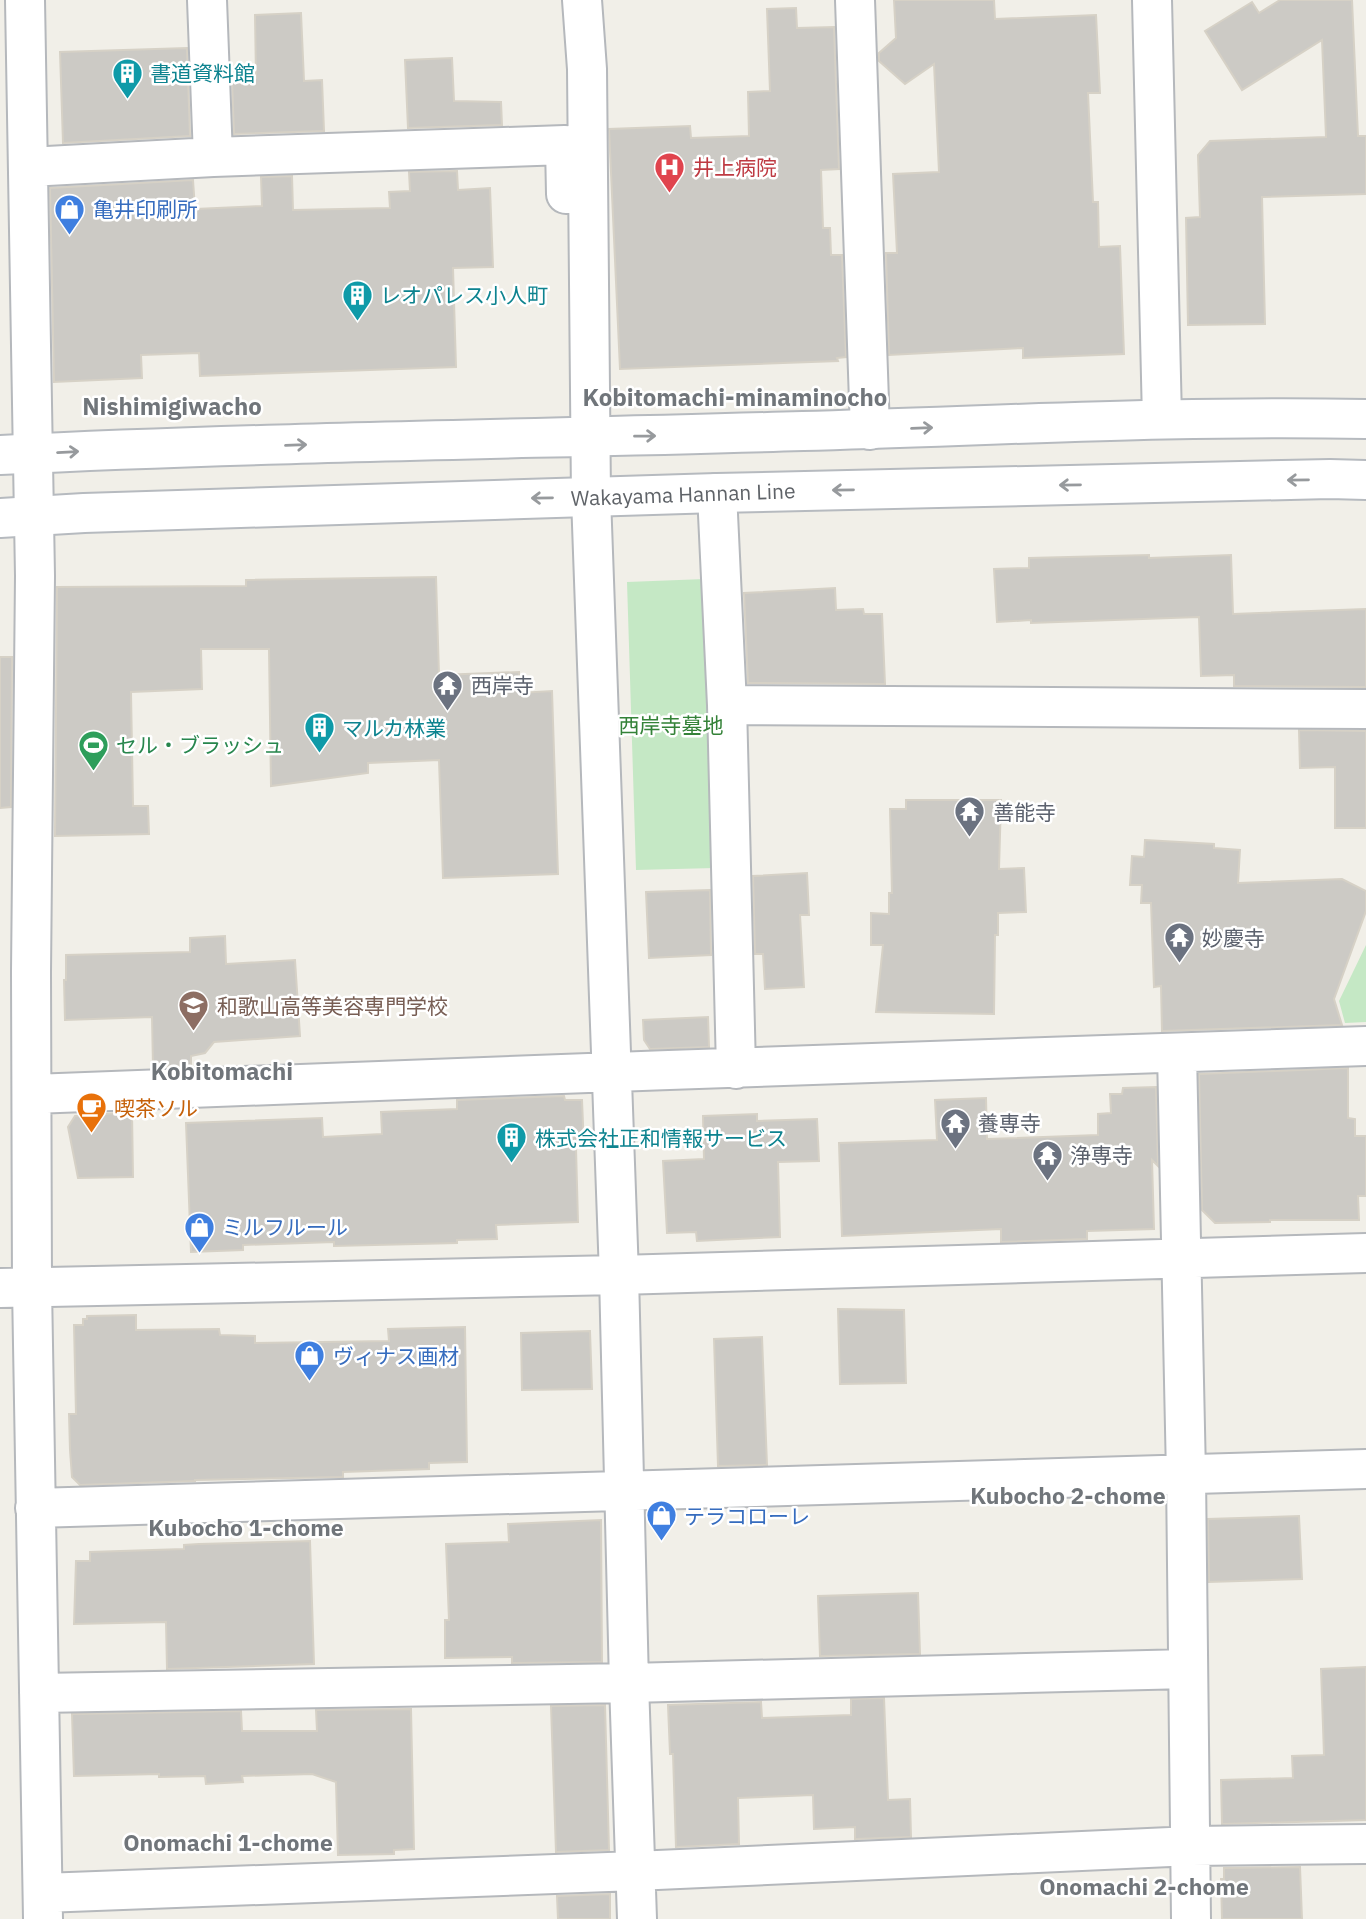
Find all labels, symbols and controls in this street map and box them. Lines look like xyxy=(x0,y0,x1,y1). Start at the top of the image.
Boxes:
building icon: 書道資料館 xyxy=(110,56,144,100)
place label: 書道資料館 xyxy=(150,59,255,87)
hospital icon: 井上病院 xyxy=(653,150,687,194)
place label: 井上病院 xyxy=(693,153,777,181)
shop icon: 亀井印刷所 xyxy=(53,192,87,236)
place label: 亀井印刷所 xyxy=(93,195,198,223)
building icon: レオパレス小人町 xyxy=(340,278,374,322)
place label: レオパレス小人町 xyxy=(380,281,548,309)
district label: Kobitomachi-minaminocho xyxy=(583,381,887,413)
district label: Nishimigiwacho xyxy=(82,390,262,422)
one-way arrow xyxy=(910,421,933,434)
one-way arrow xyxy=(634,429,657,442)
one-way arrow xyxy=(284,438,307,451)
one-way arrow xyxy=(56,446,79,459)
one-way arrow xyxy=(1287,473,1310,487)
street label: Wakayama Hannan Line xyxy=(570,476,796,512)
one-way arrow xyxy=(1059,478,1082,492)
one-way arrow xyxy=(832,483,855,497)
one-way arrow xyxy=(531,491,554,505)
temple icon: 西岸寺 xyxy=(431,668,465,712)
place label: 西岸寺 xyxy=(471,671,534,699)
building icon: マルカ林業 xyxy=(302,711,336,755)
park label: 西岸寺墓地 xyxy=(619,711,724,739)
place label: マルカ林業 xyxy=(342,714,446,742)
sports icon: セル・ブラッシュ xyxy=(76,728,110,772)
place label: セル・ブラッシュ xyxy=(116,731,284,759)
temple icon: 善能寺 xyxy=(953,795,987,839)
place label: 善能寺 xyxy=(993,798,1056,826)
temple icon: 妙慶寺 xyxy=(1162,921,1196,965)
place label: 妙慶寺 xyxy=(1202,924,1265,952)
school or university icon: 和歌山高等美容専門学校 xyxy=(177,989,211,1033)
place label: 和歌山高等美容専門学校 xyxy=(217,992,448,1020)
district label: Kobitomachi xyxy=(151,1055,293,1087)
cafe icon: 喫茶ソル xyxy=(74,1091,108,1135)
place label: 喫茶ソル xyxy=(114,1094,198,1122)
temple icon: 養専寺 xyxy=(938,1106,972,1150)
place label: 養専寺 xyxy=(978,1109,1041,1137)
building icon: 株式会社正和情報サービス xyxy=(495,1121,529,1165)
place label: 株式会社正和情報サービス xyxy=(535,1124,787,1152)
temple icon: 浄専寺 xyxy=(1030,1138,1064,1182)
place label: 浄専寺 xyxy=(1070,1141,1133,1169)
shop icon: ミルフルール xyxy=(182,1210,216,1254)
place label: ミルフルール xyxy=(222,1213,348,1241)
shop icon: ヴィナス画材 xyxy=(293,1339,327,1383)
place label: ヴィナス画材 xyxy=(333,1342,459,1370)
district label: Kubocho 2-chome xyxy=(970,1480,1166,1510)
shop icon: テラコローレ xyxy=(644,1499,678,1543)
place label: テラコローレ xyxy=(684,1502,810,1530)
district label: Kubocho 1-chome xyxy=(148,1512,344,1542)
district label: Onomachi 1-chome xyxy=(123,1827,333,1857)
district label: Onomachi 2-chome xyxy=(1039,1871,1249,1901)

